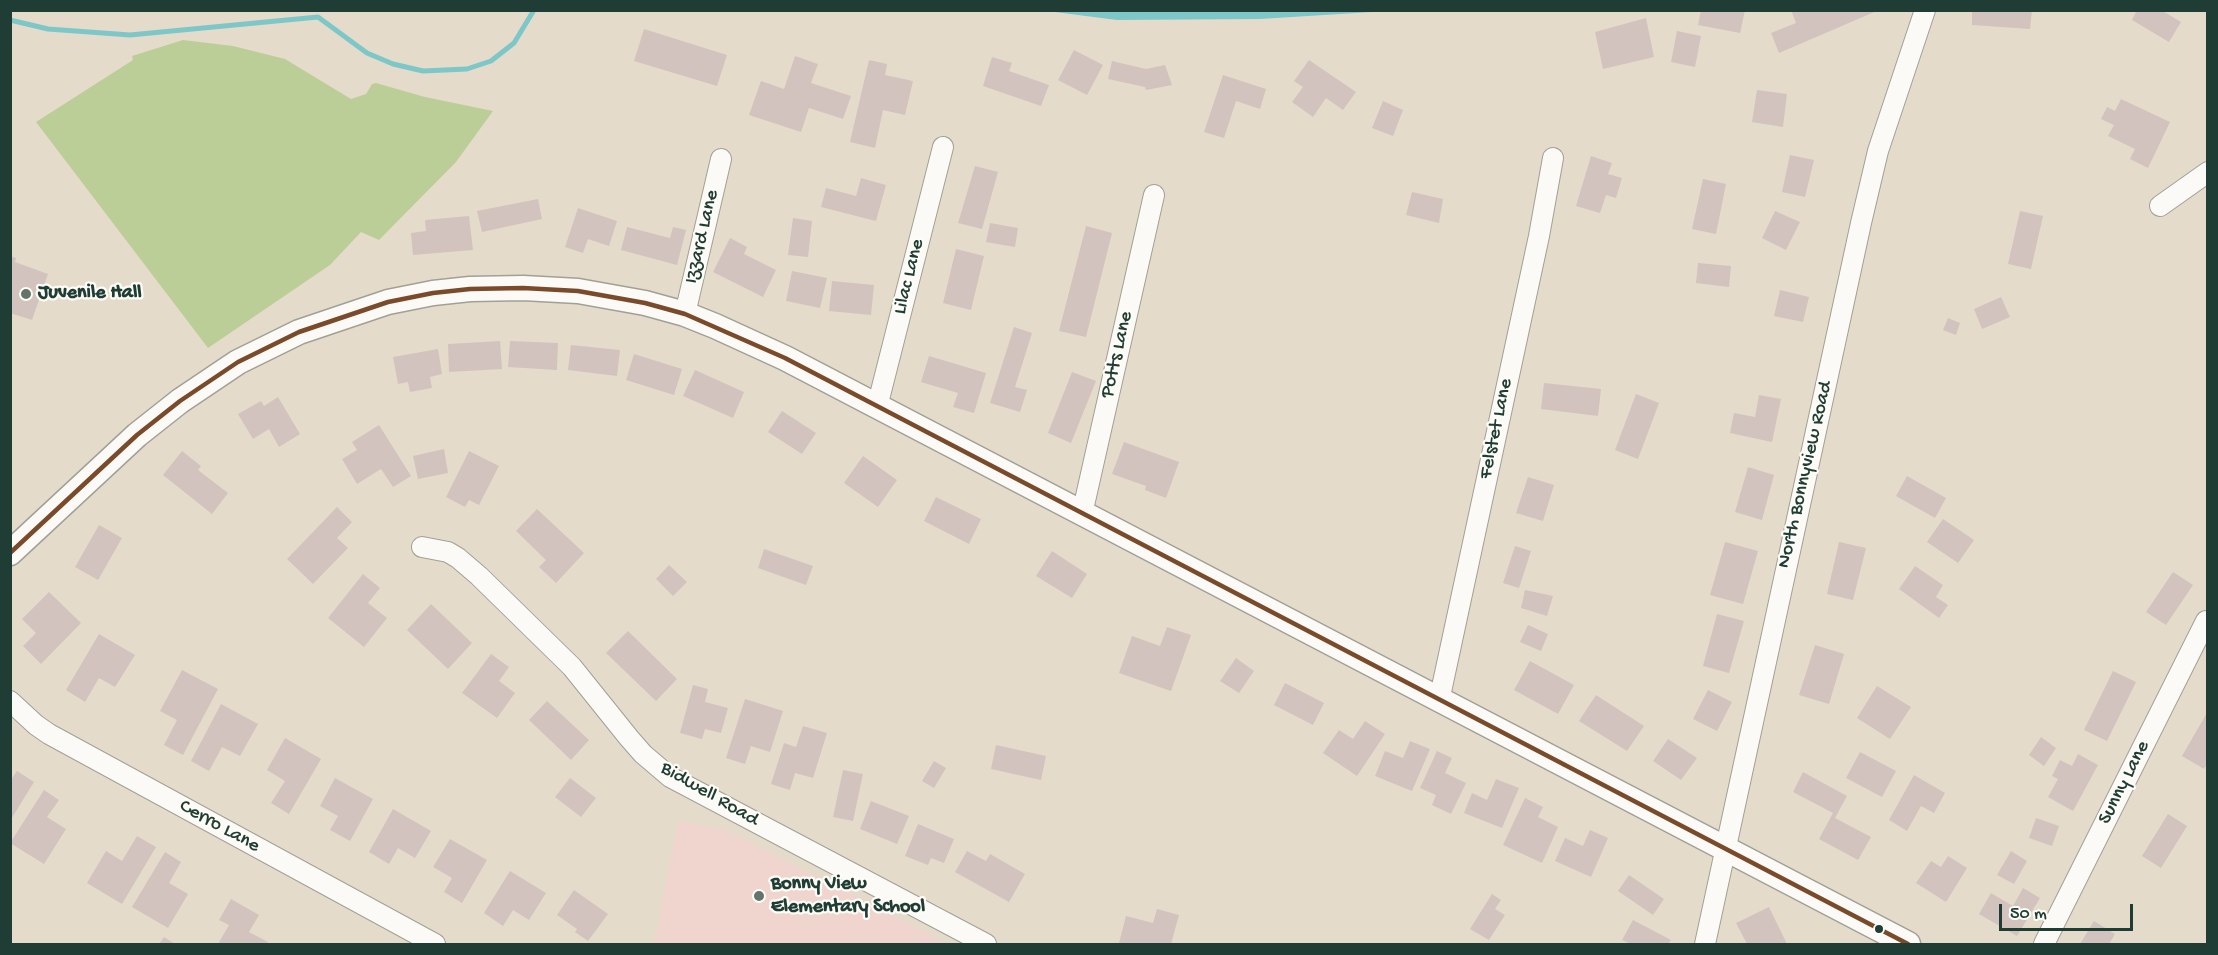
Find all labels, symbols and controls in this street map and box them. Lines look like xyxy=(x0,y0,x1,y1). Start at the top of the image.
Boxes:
street label: Izzard Lane xyxy=(681,188,725,286)
street label: Lilac Lane xyxy=(889,237,931,317)
place label: Juvenile Hall xyxy=(38,282,142,306)
marker: Juvenile Hall xyxy=(19,287,33,301)
street label: Potts Lane xyxy=(1096,309,1140,401)
street label: Felstet Lane xyxy=(1475,377,1519,481)
street label: North Bonnyview Road xyxy=(1773,379,1839,571)
street label: Sunny Lane xyxy=(2094,737,2156,829)
street label: Bidwell Road xyxy=(656,757,762,833)
street label: Cerro Lane xyxy=(174,795,264,859)
place label: Bonny View Elementary School xyxy=(771,873,925,920)
marker: Bonny View Elementary School xyxy=(752,889,766,903)
scale bar xyxy=(2002,892,2136,930)
text: 50 m xyxy=(2010,904,2047,925)
unlabelled marker xyxy=(1873,923,1885,935)

